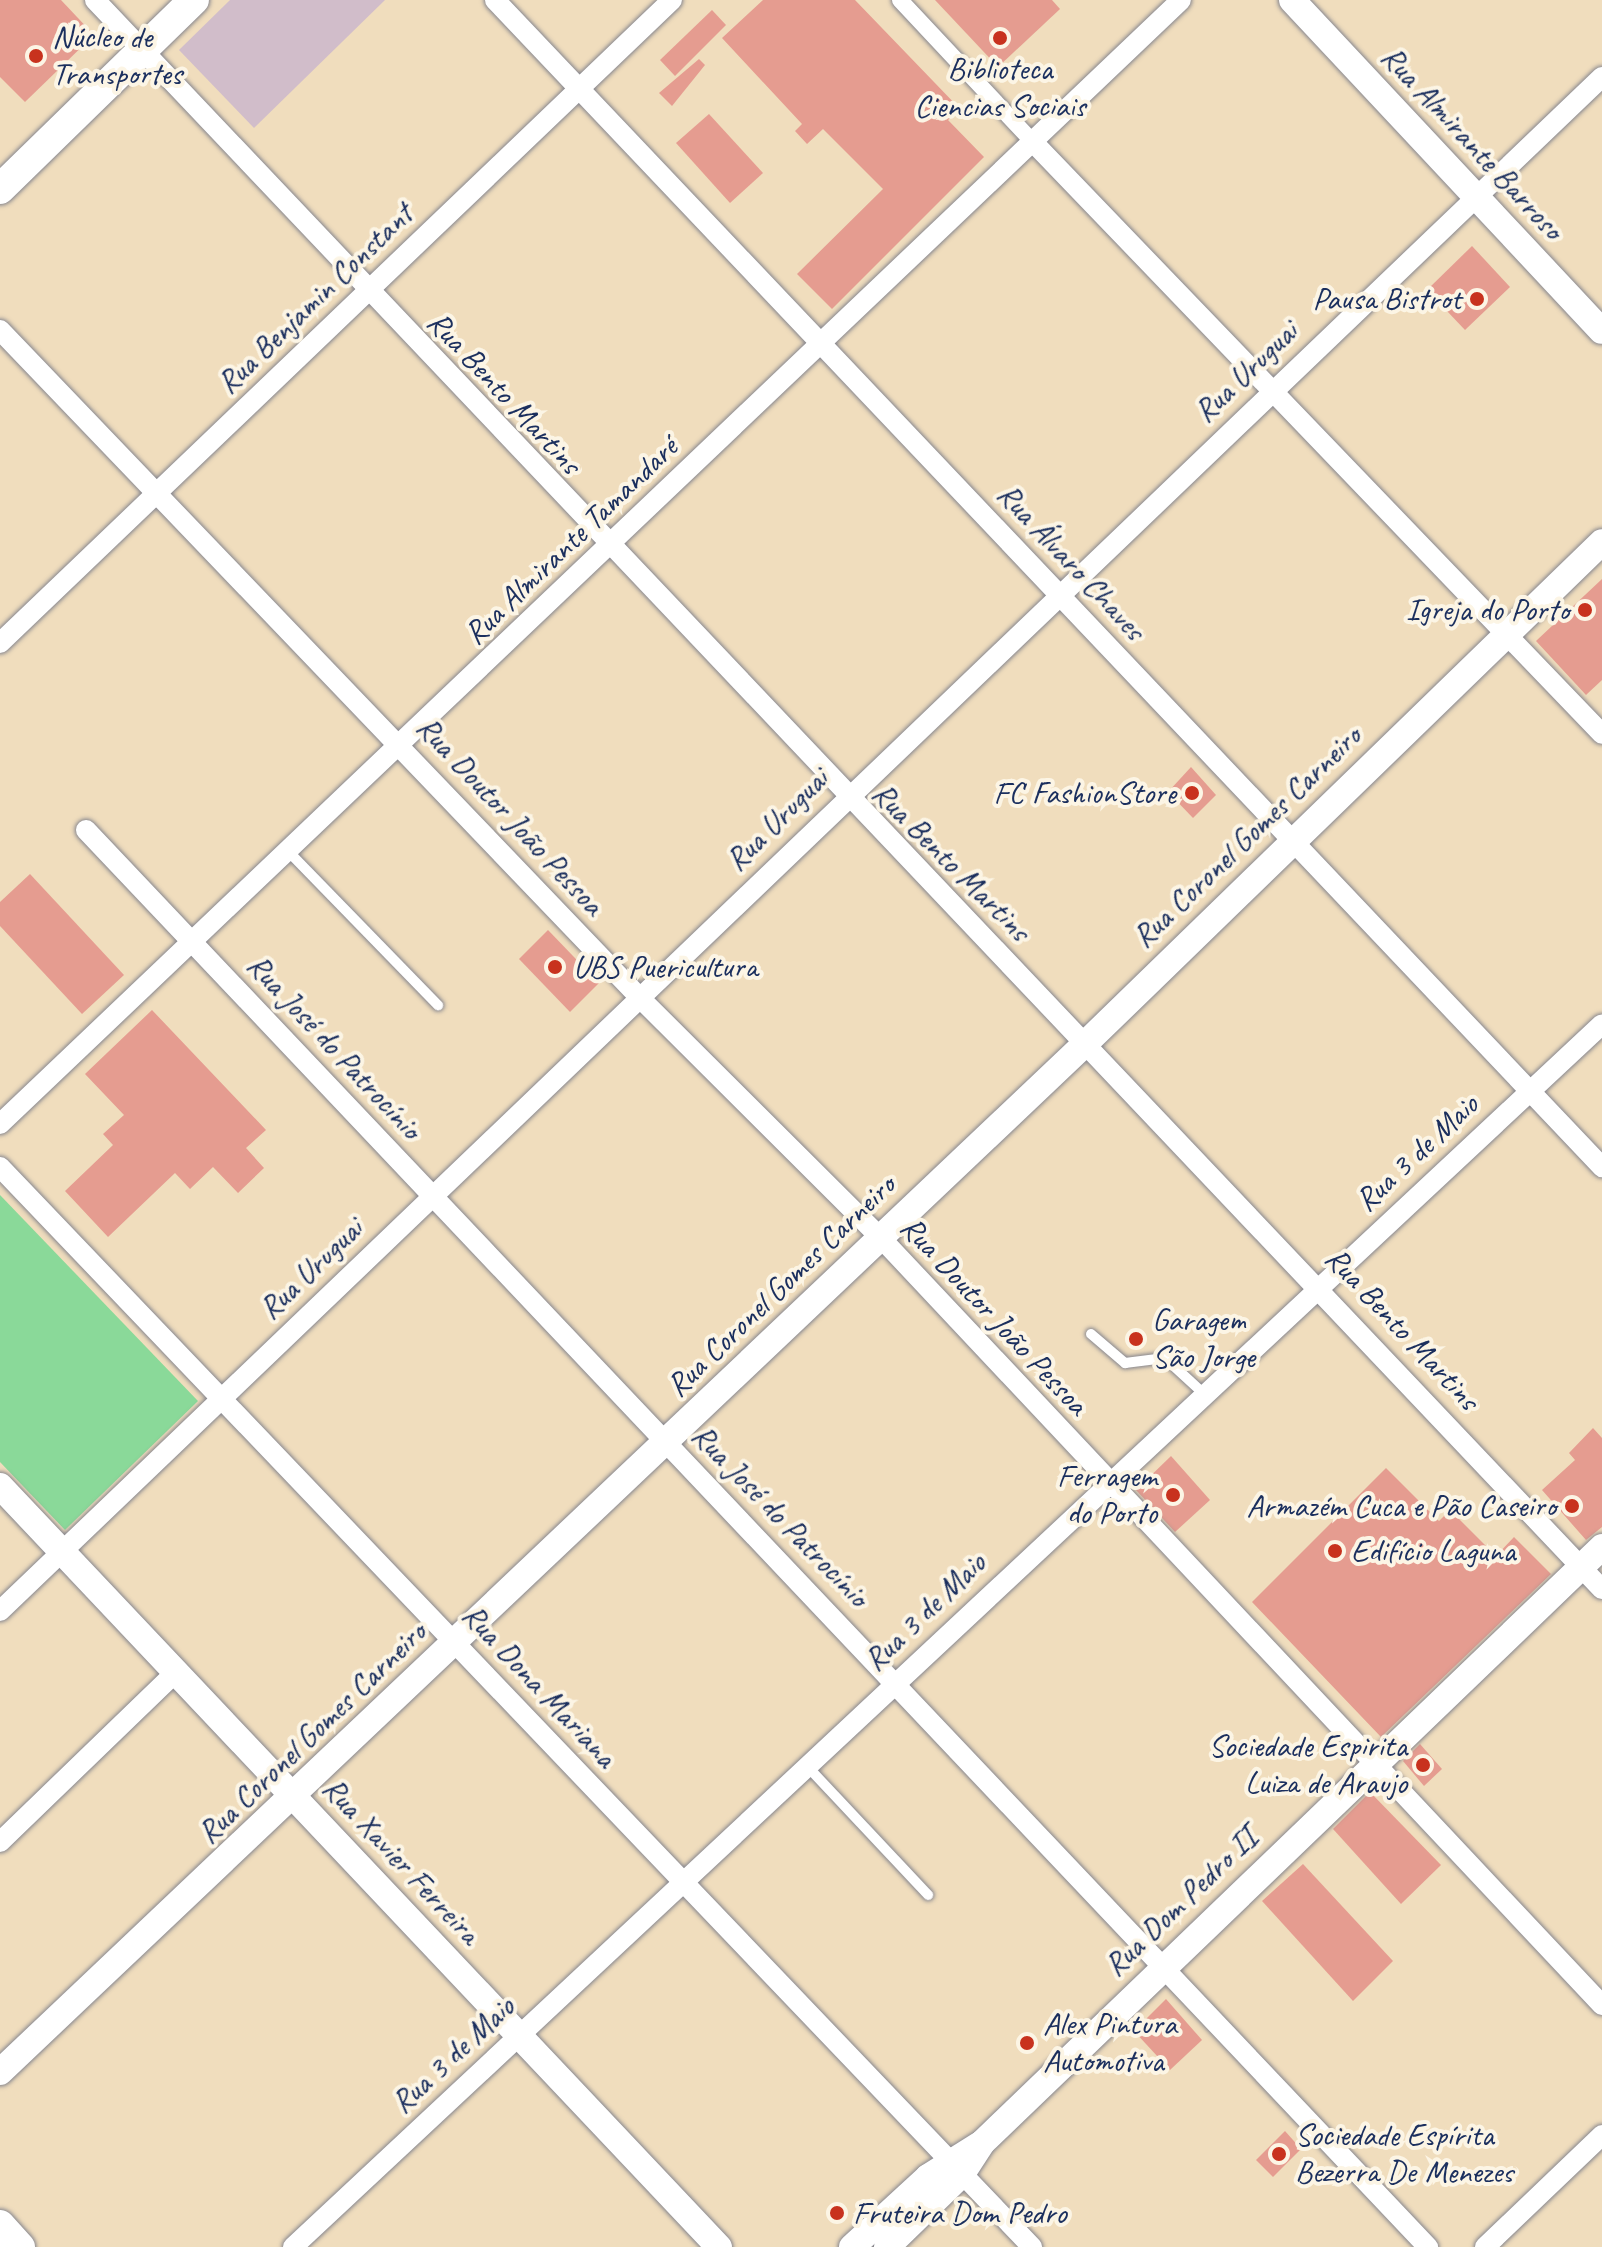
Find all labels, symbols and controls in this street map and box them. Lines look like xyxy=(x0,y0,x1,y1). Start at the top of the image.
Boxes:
place label: Núcleo de Transportes xyxy=(52,19,182,94)
marker: Biblioteca Ciencias Sociais xyxy=(991,29,1009,47)
street label: Rua Almirante Barroso xyxy=(1373,38,1571,248)
marker: Núcleo de Transportes xyxy=(27,47,45,65)
place label: Biblioteca Ciencias Sociais xyxy=(915,51,1085,126)
street label: Rua Benjamin Constant xyxy=(210,196,420,402)
place label: Pausa Bistrot xyxy=(1312,280,1461,318)
marker: Pausa Bistrot xyxy=(1468,290,1486,308)
street label: Rua Bento Martins xyxy=(418,303,590,483)
street label: Rua Uruguai xyxy=(1186,313,1306,431)
street label: Rua Almirante Tamandaré xyxy=(456,429,686,653)
street label: Rua Álvaro Chaves xyxy=(988,475,1154,649)
place label: Igreja do Porto xyxy=(1406,591,1569,629)
marker: Igreja do Porto xyxy=(1576,601,1594,619)
street label: Rua Doutor João Pessoa xyxy=(409,709,611,923)
street label: Rua Coronel Gomes Carneiro xyxy=(1124,718,1370,956)
street label: Rua Uruguai xyxy=(717,760,837,880)
street label: Rua Bento Martins xyxy=(863,774,1039,950)
place label: FC FashionStore xyxy=(994,774,1176,812)
marker: FC FashionStore xyxy=(1183,784,1201,802)
street label: Rua José do Patrocínio xyxy=(238,946,430,1148)
place label: UBS Puericultura xyxy=(573,948,757,986)
marker: UBS Puericultura xyxy=(544,956,566,978)
street label: Rua 3 de Maio xyxy=(1347,1086,1487,1220)
street label: Rua Coronel Gomes Carneiro xyxy=(658,1167,904,1405)
street label: Rua Doutor João Pessoa xyxy=(893,1209,1095,1423)
street label: Rua Uruguai xyxy=(251,1210,371,1328)
street label: Rua Bento Martins xyxy=(1316,1239,1488,1419)
place label: Garagem São Jorge xyxy=(1152,1302,1255,1377)
marker: Garagem São Jorge xyxy=(1127,1330,1145,1348)
street label: Rua José do Patrocínio xyxy=(683,1416,877,1616)
place label: Ferragem do Porto xyxy=(1057,1458,1157,1533)
marker: Ferragem do Porto xyxy=(1164,1486,1182,1504)
place label: Armazém Cuca e Pão Caseiro xyxy=(1245,1487,1556,1525)
marker: Armazém Cuca e Pão Caseiro xyxy=(1563,1497,1581,1515)
place label: Edifício Laguna xyxy=(1351,1532,1517,1570)
marker: Edifício Laguna xyxy=(1326,1542,1344,1560)
street label: Rua 3 de Maio xyxy=(856,1544,994,1680)
street label: Rua Dona Mariana xyxy=(453,1596,625,1776)
street label: Rua Coronel Gomes Carneiro xyxy=(189,1614,435,1852)
place label: Sociedade Espirita Luiza de Araujo xyxy=(1208,1728,1407,1803)
marker: Sociedade Espirita Luiza de Araujo xyxy=(1414,1756,1432,1774)
street label: Rua Xavier Ferreira xyxy=(314,1770,488,1952)
street label: Rua Dom Pedro II xyxy=(1096,1819,1266,1985)
street label: Rua 3 de Maio xyxy=(383,1988,523,2122)
place label: Alex Pintura Automotiva xyxy=(1043,2006,1176,2081)
marker: Alex Pintura Automotiva xyxy=(1018,2034,1036,2052)
place label: Sociedade Espírita Bezerra De Menezes xyxy=(1295,2117,1513,2192)
marker: Sociedade Espírita Bezerra De Menezes xyxy=(1270,2145,1288,2163)
place label: Fruteira Dom Pedro xyxy=(853,2194,1067,2232)
marker: Fruteira Dom Pedro xyxy=(828,2204,846,2222)

